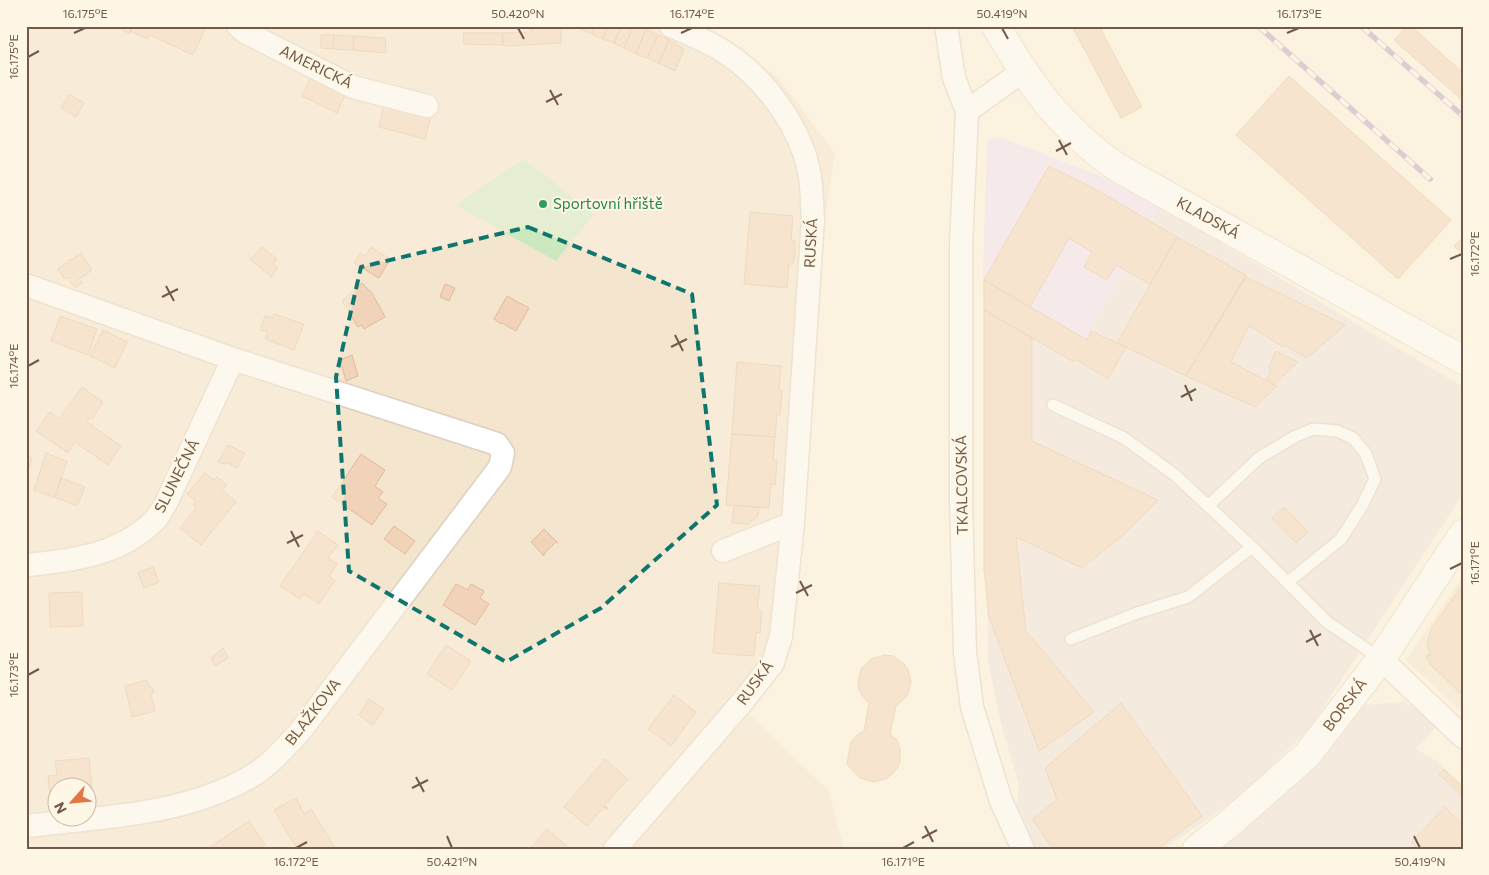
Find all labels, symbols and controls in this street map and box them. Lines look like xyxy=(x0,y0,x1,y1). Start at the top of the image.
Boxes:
text: 16.175°E xyxy=(62,6,108,20)
text: 50.420°N xyxy=(491,6,545,20)
text: 16.174°E xyxy=(670,6,714,20)
text: 50.419°N xyxy=(976,6,1028,20)
text: 16.173°E xyxy=(1276,6,1322,20)
text: 16.175°E xyxy=(6,34,20,80)
street label: AMERICKÁ xyxy=(277,40,356,91)
street label: KLADSKÁ xyxy=(1174,192,1244,242)
place label: Sportovní hřiště xyxy=(553,194,663,212)
marker: Sportovní hřiště xyxy=(537,198,549,210)
street label: RUSKÁ xyxy=(799,217,820,268)
text: 16.172°E xyxy=(1467,231,1481,277)
text: 16.174°E xyxy=(6,344,20,388)
street label: SLUNEČNÁ xyxy=(149,435,202,515)
street label: TKALCOVSKÁ xyxy=(950,435,971,535)
text: 16.171°E xyxy=(1467,541,1481,585)
text: 16.173°E xyxy=(6,652,20,698)
street label: RUSKÁ xyxy=(731,656,776,708)
street label: BLAŽKOVA xyxy=(280,674,344,748)
street label: BORSKÁ xyxy=(1318,674,1370,734)
north arrow xyxy=(48,778,98,828)
text: N xyxy=(50,800,70,817)
text: 16.172°E xyxy=(273,854,319,868)
text: 50.421°N xyxy=(427,854,477,868)
text: 16.171°E xyxy=(881,854,925,868)
text: 50.419°N xyxy=(1394,854,1446,868)

